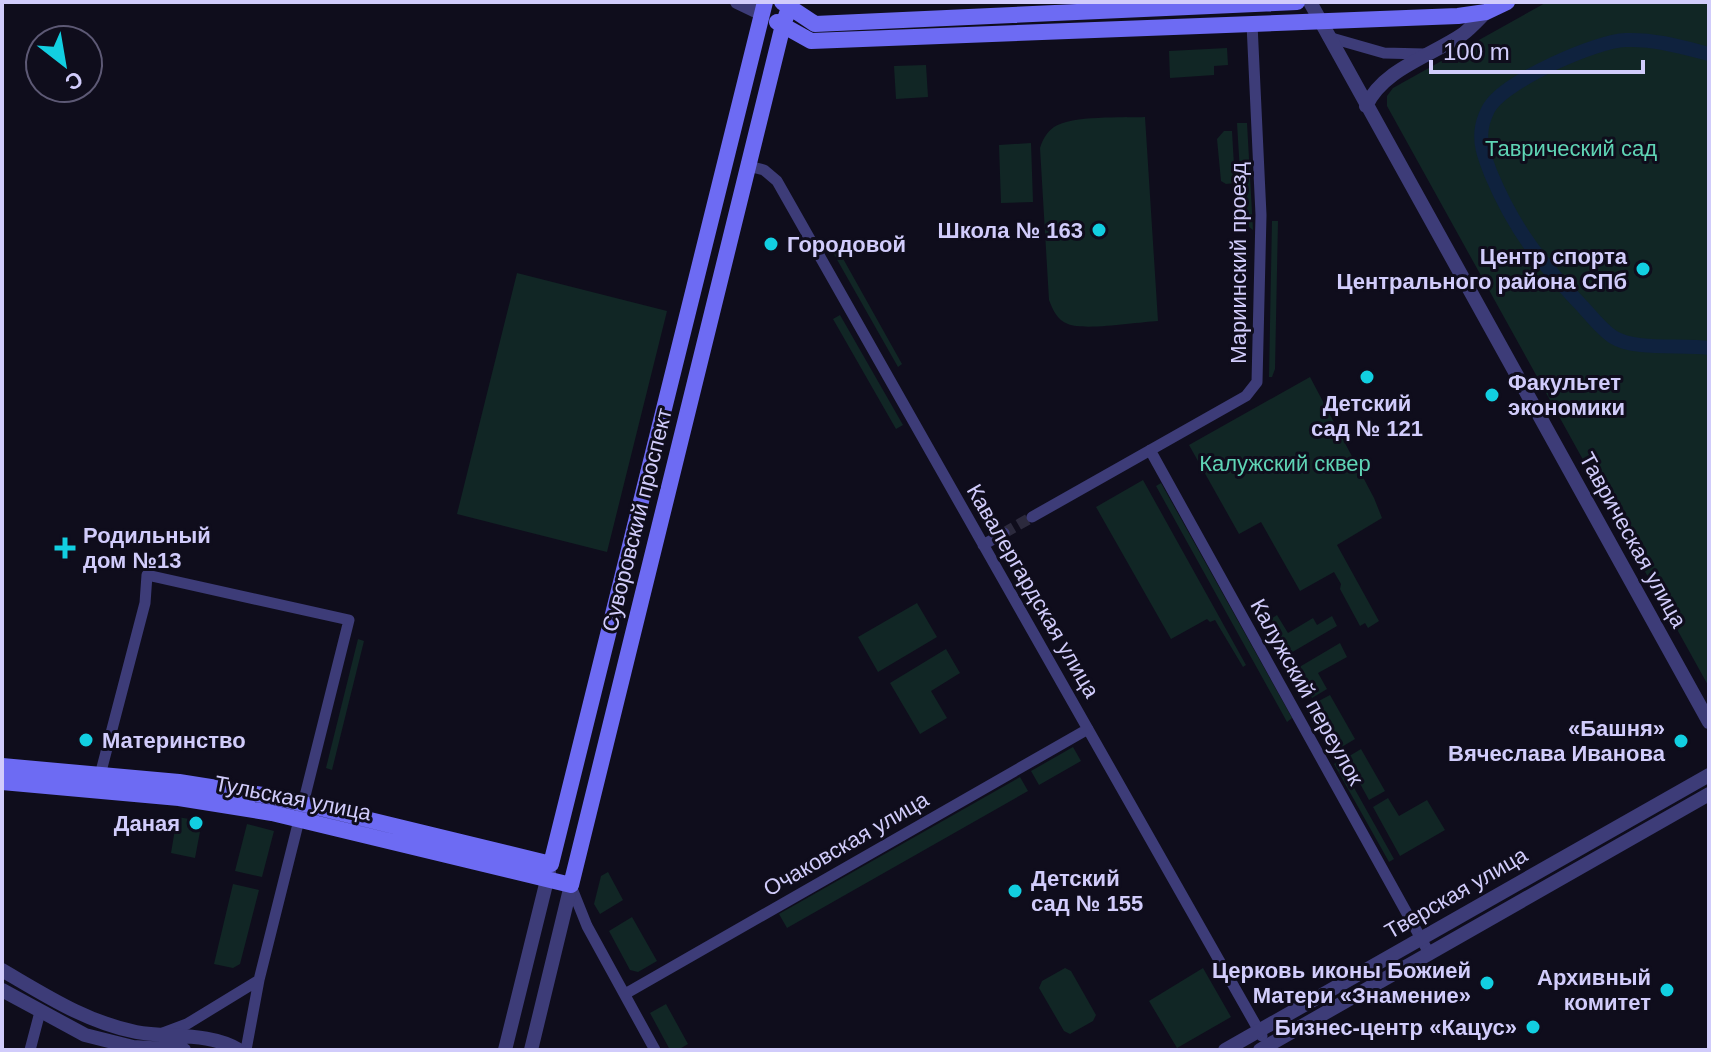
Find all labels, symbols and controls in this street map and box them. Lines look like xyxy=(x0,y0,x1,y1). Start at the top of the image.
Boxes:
north arrow xyxy=(24,24,104,104)
scale bar xyxy=(1431,24,1643,74)
text: 100 m xyxy=(1443,38,1510,65)
text: С xyxy=(61,66,87,96)
park label: Таврический сад xyxy=(1485,136,1657,161)
street label: Мариинский проезд xyxy=(1226,162,1251,364)
place label: Школа № 163 xyxy=(938,218,1083,243)
marker: Школа № 163 xyxy=(1090,221,1108,239)
place label: Городовой xyxy=(787,232,906,257)
marker: Городовой xyxy=(762,235,780,253)
place label: Центр спорта Центрального района СПб xyxy=(1336,244,1628,294)
marker: Центр спорта Центрального района СПб xyxy=(1634,260,1652,278)
marker: Детский сад № 121 xyxy=(1358,368,1376,386)
place label: Факультет экономики xyxy=(1508,370,1625,420)
marker: Факультет экономики xyxy=(1483,386,1501,404)
place label: Детский сад № 121 xyxy=(1311,391,1423,441)
street label: Суворовский проспект xyxy=(597,406,677,634)
street label: Таврическая улица xyxy=(1574,448,1692,633)
park label: Калужский сквер xyxy=(1199,451,1371,476)
street label: Кавалергардская улица xyxy=(962,480,1105,703)
place label: Родильный дом №13 xyxy=(83,523,211,573)
marker: Родильный дом №13 xyxy=(54,537,76,559)
street label: Калужский переулок xyxy=(1245,595,1369,790)
place label: «Башня» Вячеслава Иванова xyxy=(1448,716,1666,766)
place label: Материнство xyxy=(102,728,246,753)
marker: Материнство xyxy=(77,731,95,749)
marker: «Башня» Вячеслава Иванова xyxy=(1672,732,1690,750)
street label: Тульская улица xyxy=(213,771,374,826)
street label: Очаковская улица xyxy=(759,786,934,901)
place label: Даная xyxy=(114,811,180,836)
marker: Даная xyxy=(187,814,205,832)
street label: Тверская улица xyxy=(1380,842,1532,944)
place label: Детский сад № 155 xyxy=(1031,866,1143,916)
marker: Детский сад № 155 xyxy=(1006,882,1024,900)
place label: Церковь иконы Божией Матери «Знамение» xyxy=(1212,958,1471,1008)
place label: Архивный комитет xyxy=(1537,965,1651,1015)
marker: Церковь иконы Божией Матери «Знамение» xyxy=(1478,974,1496,992)
marker: Архивный комитет xyxy=(1658,981,1676,999)
place label: Бизнес-центр «Кацус» xyxy=(1275,1015,1517,1040)
marker: Бизнес-центр «Кацус» xyxy=(1524,1018,1542,1036)

